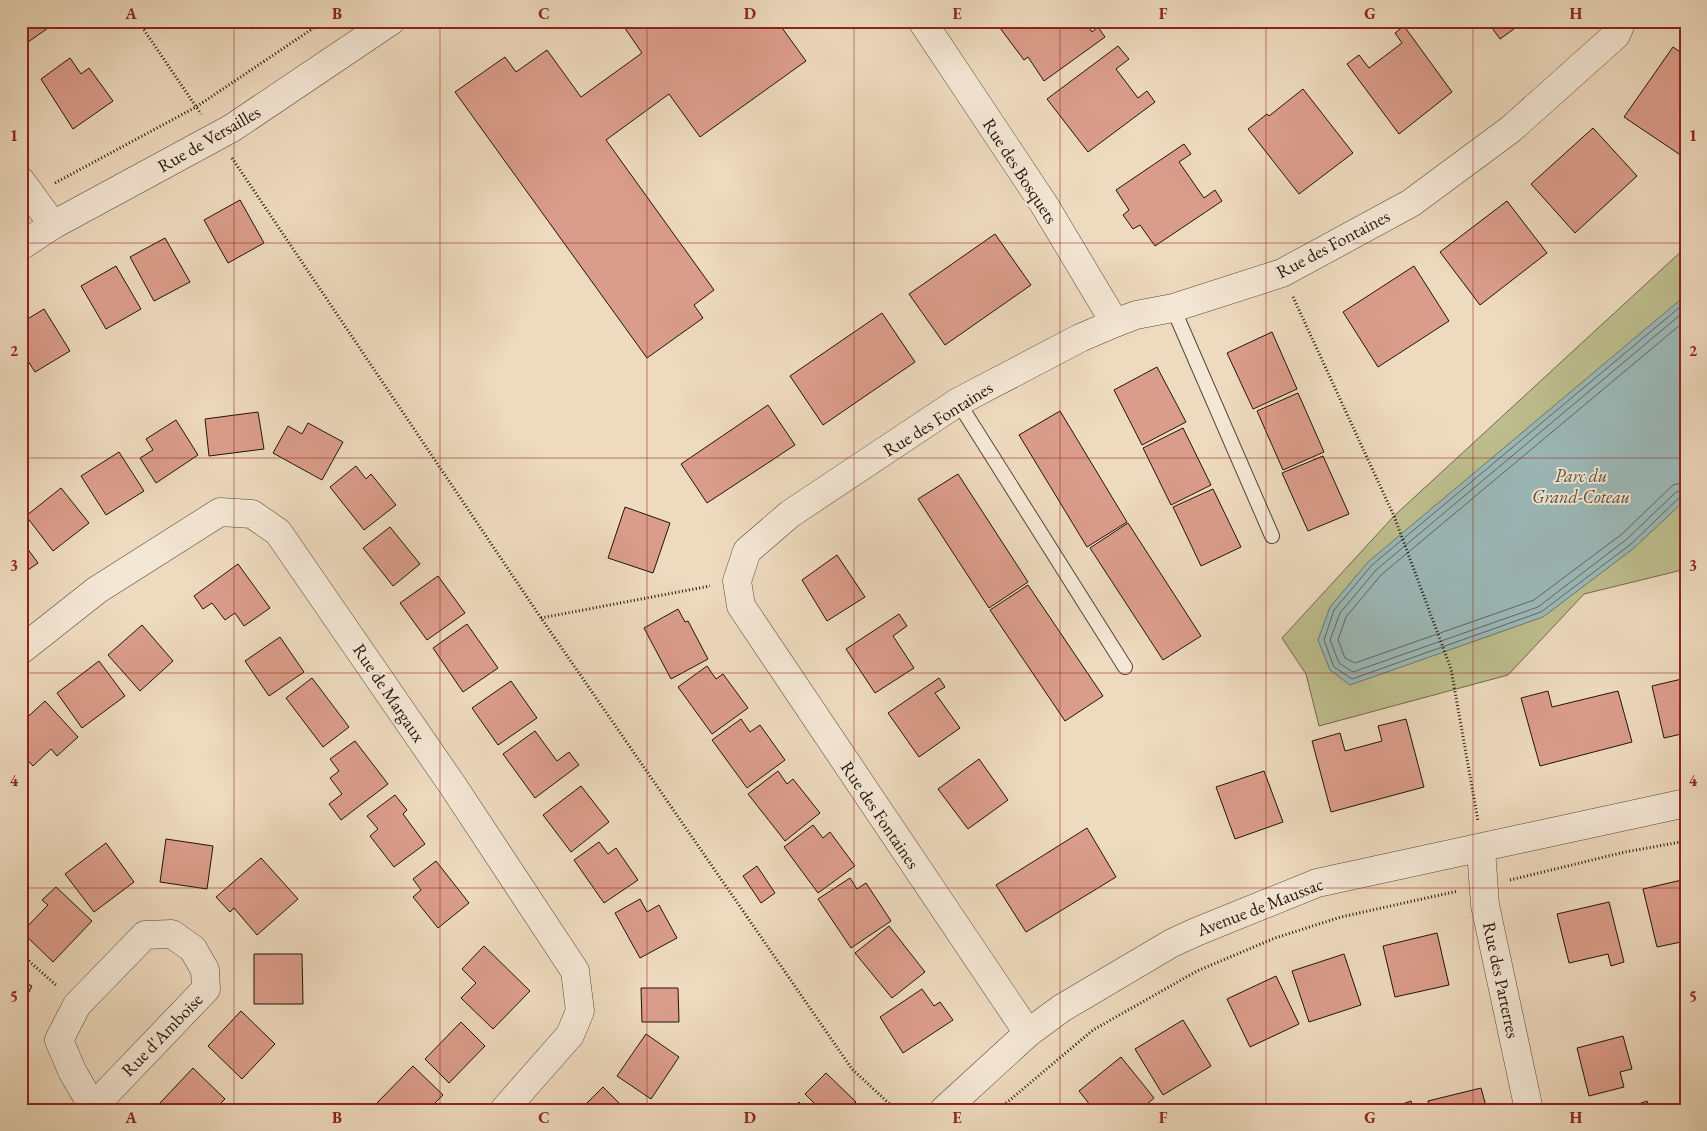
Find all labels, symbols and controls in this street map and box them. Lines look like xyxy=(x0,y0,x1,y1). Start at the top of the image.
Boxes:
text: A xyxy=(124,3,137,24)
text: B xyxy=(332,3,342,24)
text: C xyxy=(538,3,550,24)
text: D xyxy=(744,3,756,24)
text: E xyxy=(952,3,962,24)
text: F xyxy=(1159,3,1168,24)
text: G xyxy=(1364,3,1376,24)
text: H xyxy=(1570,3,1583,24)
street label: Rue de Versailles xyxy=(153,100,264,177)
street label: Rue des Bosquets xyxy=(978,114,1063,228)
text: 1 xyxy=(10,125,18,146)
text: 1 xyxy=(1689,125,1697,146)
street label: Rue des Fontaines xyxy=(1272,204,1394,283)
text: 2 xyxy=(10,340,19,361)
text: 2 xyxy=(1689,340,1698,361)
street label: Rue des Fontaines xyxy=(879,376,997,461)
park label: Parc du Grand-Coteau xyxy=(1532,464,1630,508)
text: 3 xyxy=(10,555,18,576)
text: 3 xyxy=(1689,555,1697,576)
street label: Rue de Margaux xyxy=(348,639,431,747)
street label: Rue des Fontaines xyxy=(836,756,925,873)
text: 4 xyxy=(10,770,19,791)
text: 4 xyxy=(1689,770,1698,791)
street label: Avenue de Maussac xyxy=(1192,872,1326,942)
street label: Rue des Parterres xyxy=(1478,920,1525,1040)
text: 5 xyxy=(10,986,18,1007)
text: 5 xyxy=(1689,986,1697,1007)
street label: Rue d'Amboise xyxy=(116,988,207,1081)
text: A xyxy=(124,1107,137,1128)
text: B xyxy=(332,1107,342,1128)
text: C xyxy=(538,1107,550,1128)
text: D xyxy=(744,1107,756,1128)
text: E xyxy=(952,1107,962,1128)
text: F xyxy=(1159,1107,1168,1128)
text: G xyxy=(1364,1107,1376,1128)
text: H xyxy=(1570,1107,1583,1128)

